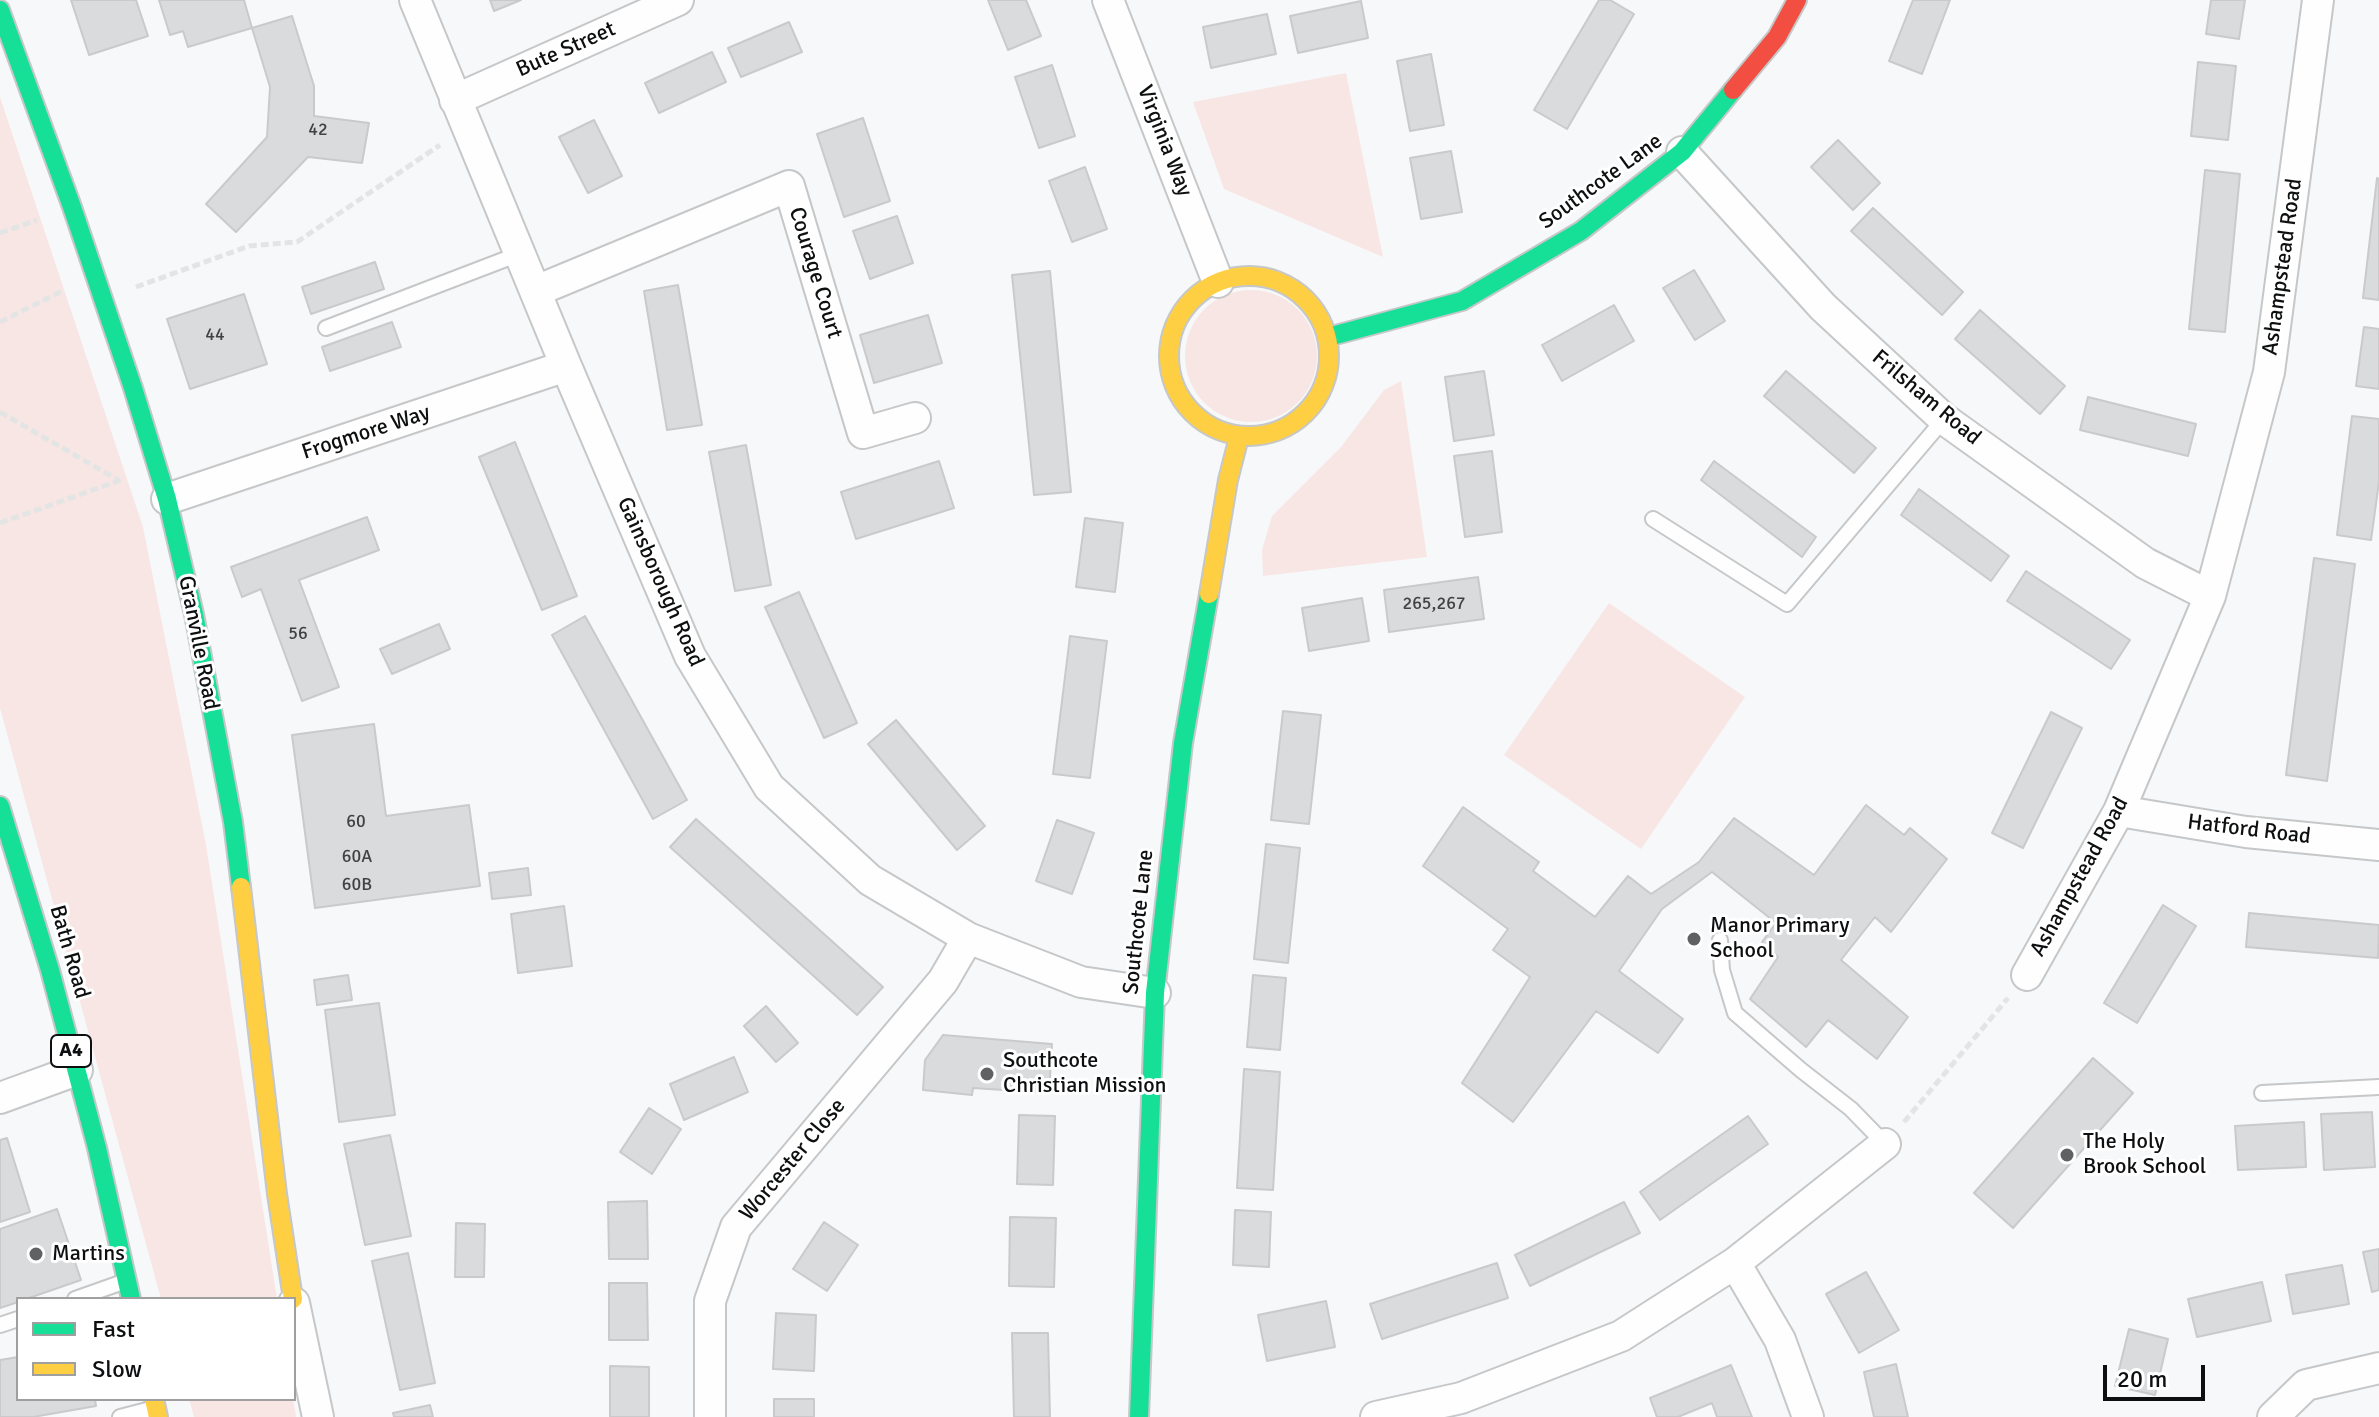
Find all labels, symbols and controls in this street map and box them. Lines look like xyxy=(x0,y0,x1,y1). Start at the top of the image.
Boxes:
street label: Bute Street xyxy=(512,16,620,84)
street label: Virginia Way xyxy=(1131,82,1197,200)
house number: 42 xyxy=(308,119,328,141)
street label: Southcote Lane xyxy=(1534,129,1668,235)
street label: Ashampstead Road xyxy=(2258,177,2308,357)
street label: Courage Court xyxy=(783,204,847,342)
house number: 44 xyxy=(205,324,225,346)
street label: Frilsham Road xyxy=(1866,345,1986,451)
street label: Frogmore Way xyxy=(299,400,433,466)
street label: Gainsborough Road xyxy=(611,493,709,671)
street label: Granville Road xyxy=(172,574,224,712)
house number: 265,267 xyxy=(1402,593,1466,615)
house number: 56 xyxy=(288,623,308,645)
street label: Ashampstead Road xyxy=(2025,793,2135,961)
street label: Hatford Road xyxy=(2186,809,2312,851)
house number: 60 xyxy=(346,811,366,833)
house number: 60A xyxy=(342,846,372,868)
street label: Southcote Lane xyxy=(1118,848,1160,996)
house number: 60B xyxy=(342,874,372,896)
street label: Bath Road xyxy=(43,902,95,1002)
place label: Manor Primary School xyxy=(1710,913,1850,964)
marker: Manor Primary School xyxy=(1685,930,1703,948)
road number: A4 xyxy=(51,1035,91,1067)
place label: Southcote Christian Mission xyxy=(1003,1048,1167,1100)
marker: Southcote Christian Mission xyxy=(978,1065,996,1083)
street label: Worcester Close xyxy=(734,1094,852,1226)
place label: The Holy Brook School xyxy=(2083,1129,2206,1180)
marker: The Holy Brook School xyxy=(2058,1146,2076,1164)
place label: Martins xyxy=(52,1241,125,1267)
marker: Martins xyxy=(27,1245,45,1263)
legend xyxy=(16,1297,296,1401)
text: Fast xyxy=(92,1314,135,1344)
scale bar xyxy=(2107,1349,2209,1399)
text: Slow xyxy=(92,1354,142,1384)
text: 20 m xyxy=(2117,1364,2167,1394)

